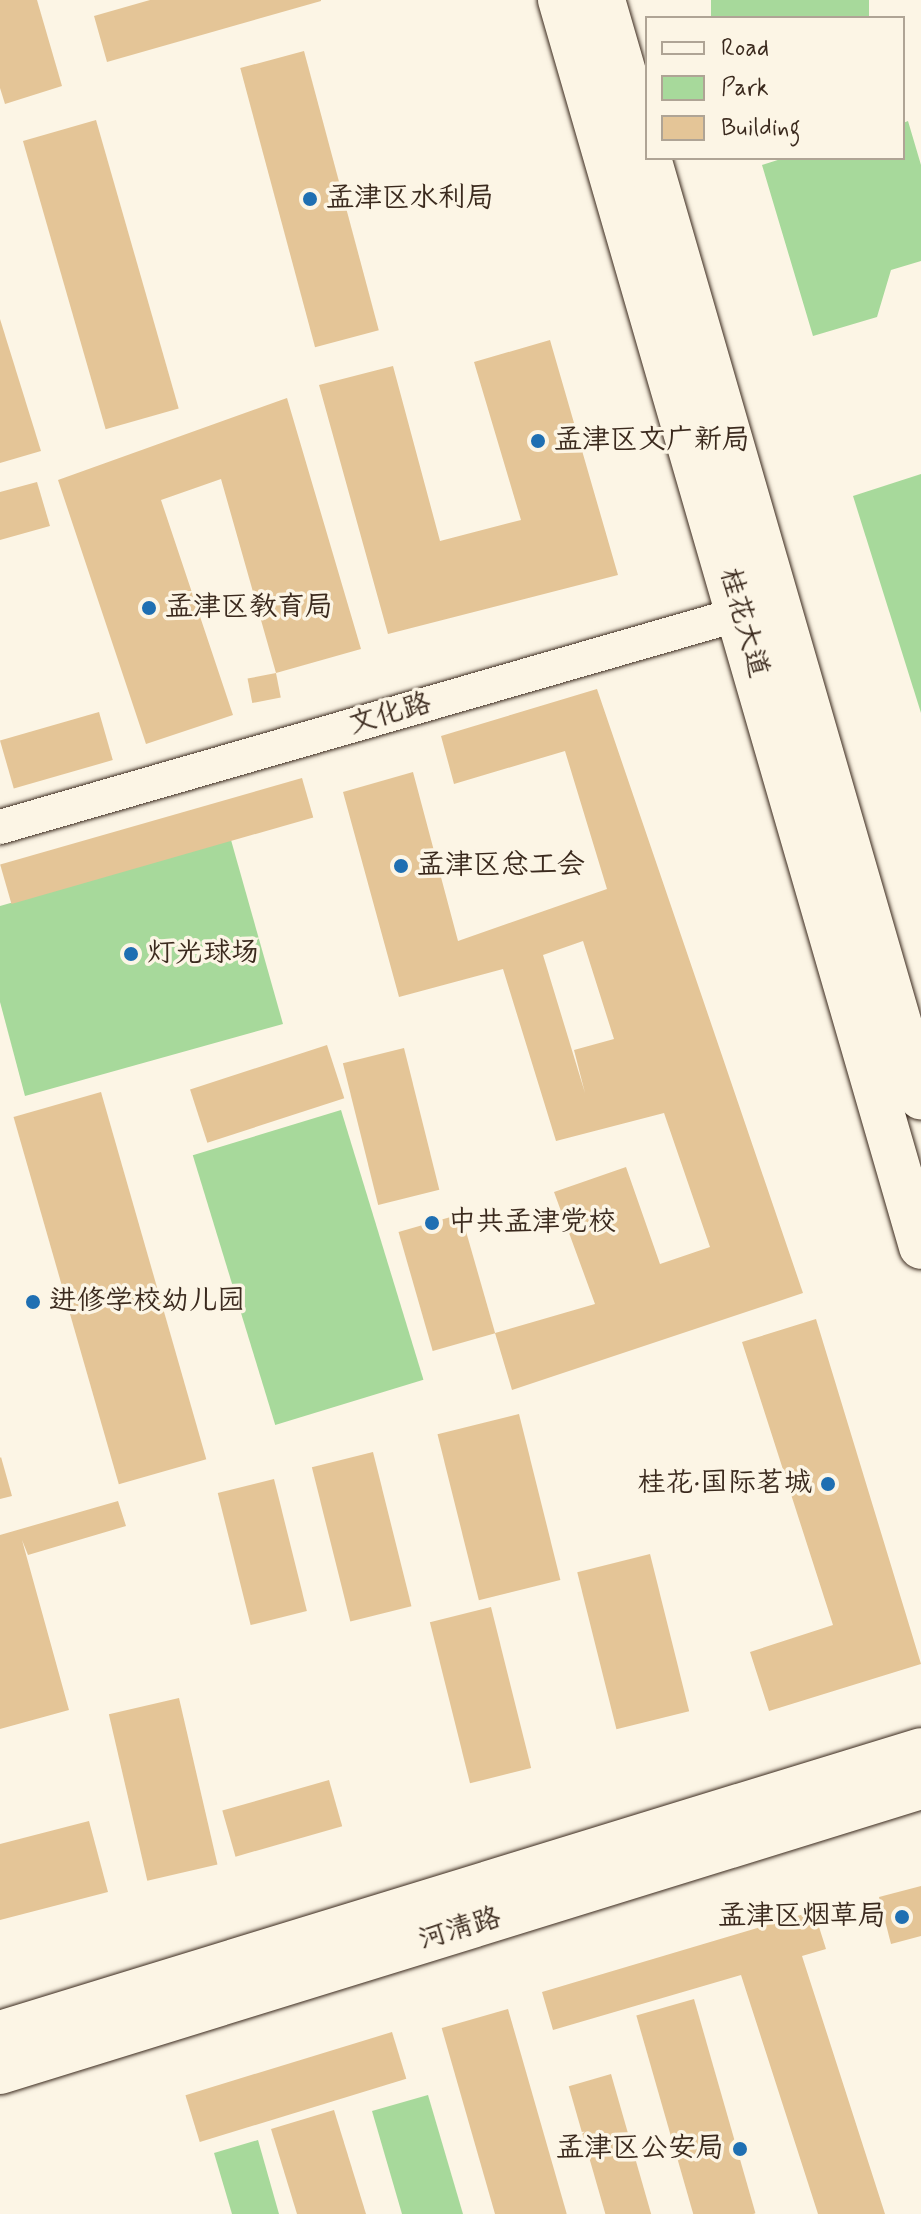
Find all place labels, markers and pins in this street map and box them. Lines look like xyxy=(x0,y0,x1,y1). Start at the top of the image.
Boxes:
place label: 孟津区水利局 xyxy=(326,182,494,216)
marker: 孟津区水利局 xyxy=(301,190,319,208)
place label: 孟津区文广新局 xyxy=(554,424,750,458)
marker: 孟津区文广新局 xyxy=(529,432,547,450)
place label: 孟津区教育局 xyxy=(165,591,333,625)
marker: 孟津区教育局 xyxy=(140,599,158,617)
place label: 孟津区总工会 xyxy=(417,849,585,883)
marker: 孟津区总工会 xyxy=(392,857,410,875)
place label: 灯光球场 xyxy=(147,937,259,971)
marker: 灯光球场 xyxy=(122,945,140,963)
place label: 中共孟津党校 xyxy=(448,1206,616,1240)
marker: 中共孟津党校 xyxy=(423,1214,441,1232)
place label: 进修学校幼儿园 xyxy=(49,1285,245,1319)
marker: 进修学校幼儿园 xyxy=(24,1293,42,1311)
place label: 桂花·国际茗城 xyxy=(638,1467,812,1501)
marker: 桂花·国际茗城 xyxy=(819,1475,837,1493)
place label: 孟津区烟草局 xyxy=(718,1900,886,1934)
marker: 孟津区烟草局 xyxy=(893,1908,911,1926)
place label: 孟津区公安局 xyxy=(556,2132,724,2166)
marker: 孟津区公安局 xyxy=(731,2140,749,2158)

